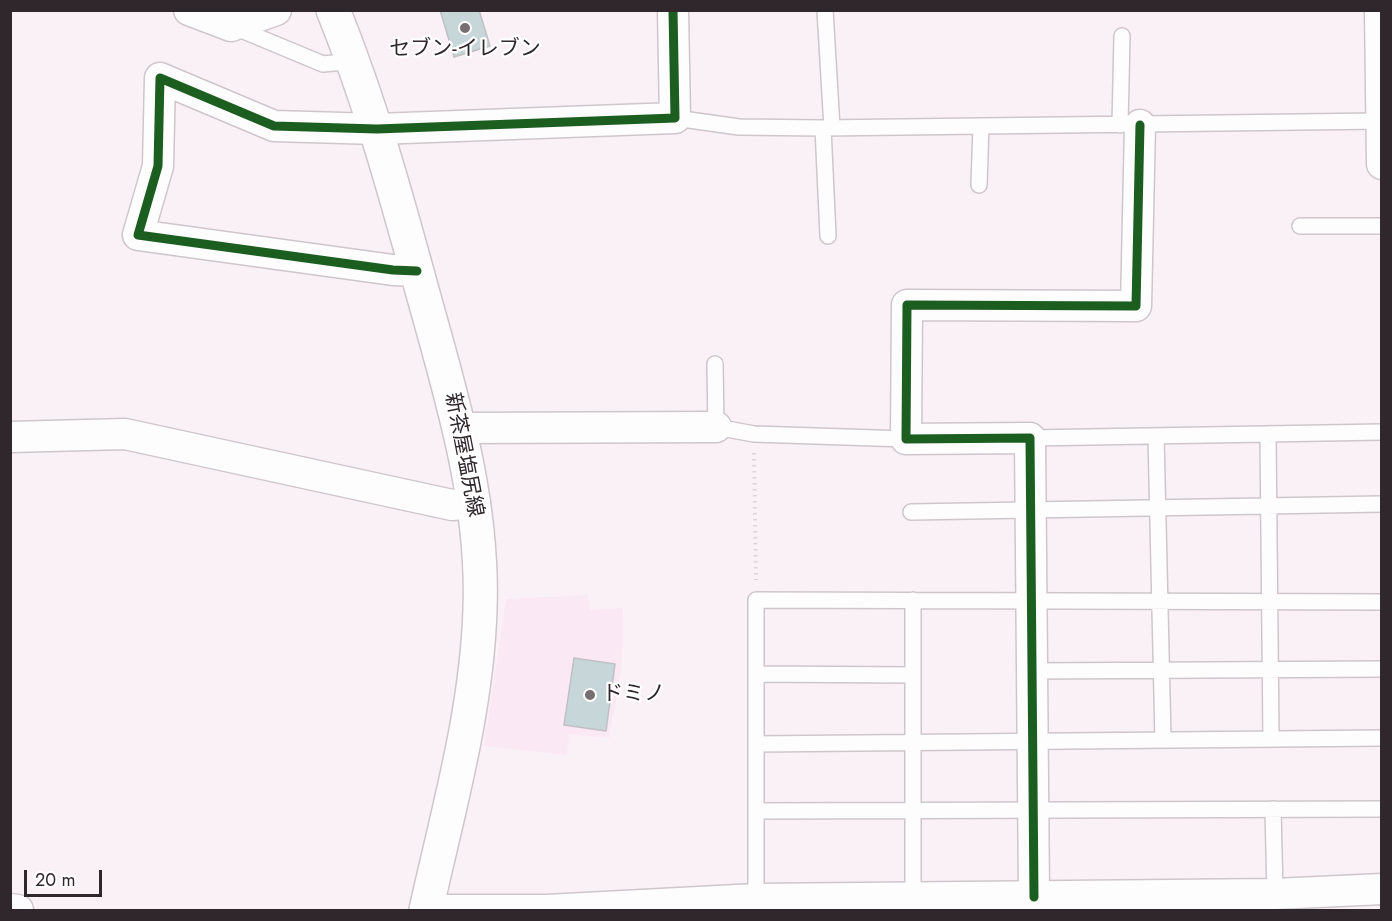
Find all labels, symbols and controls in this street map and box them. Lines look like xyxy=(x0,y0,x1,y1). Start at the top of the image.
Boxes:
marker: セブン-イレブン xyxy=(458,21,472,35)
place label: セブン-イレブン xyxy=(389,37,541,63)
street label: 新茶屋塩尻線 xyxy=(439,391,487,519)
place label: ドミノ xyxy=(602,682,665,708)
marker: ドミノ xyxy=(583,688,597,702)
scale bar xyxy=(27,858,105,896)
text: 20 m xyxy=(35,867,75,893)

